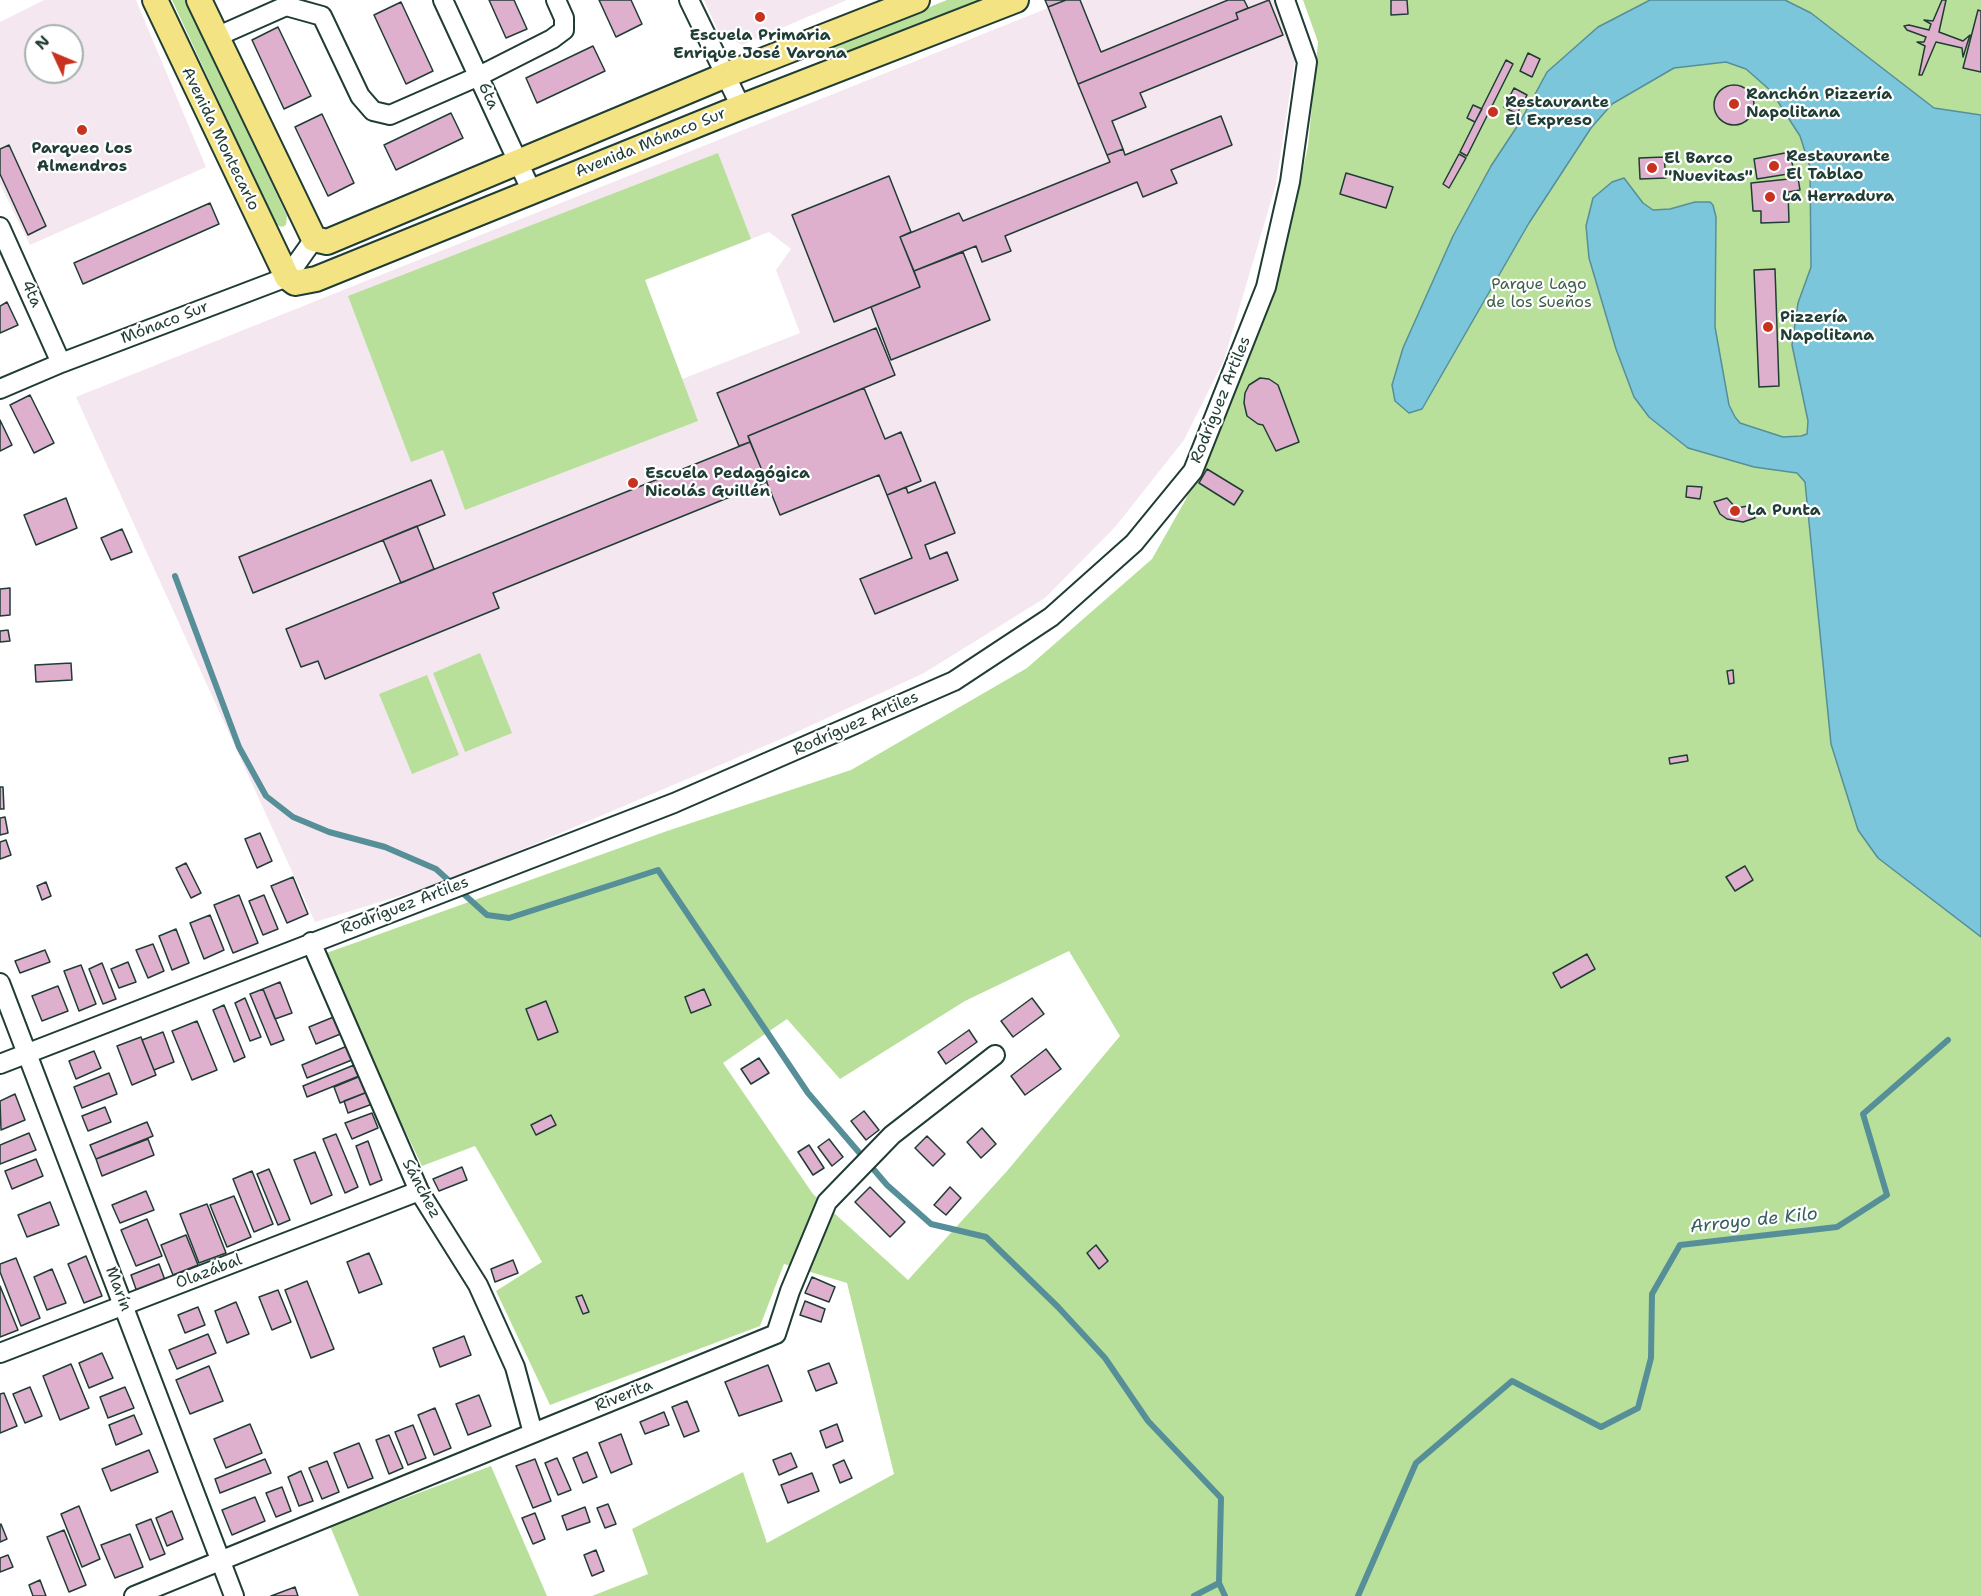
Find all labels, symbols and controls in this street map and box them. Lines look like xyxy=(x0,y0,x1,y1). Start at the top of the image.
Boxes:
marker: Escuela Primaria Enrique José Varona xyxy=(753,10,767,24)
north arrow xyxy=(24,24,84,84)
place label: Escuela Primaria Enrique José Varona xyxy=(673,26,847,64)
text: N xyxy=(30,31,54,54)
street label: Avenida Montecarlo xyxy=(177,64,263,214)
street label: 6ta xyxy=(474,80,502,112)
place label: Ranchón Pizzería Napolitana xyxy=(1746,85,1892,123)
place label: Restaurante El Expreso xyxy=(1505,93,1609,131)
marker: Ranchón Pizzería Napolitana xyxy=(1727,97,1741,111)
street label: Avenida Mónaco Sur xyxy=(573,104,729,182)
marker: Restaurante El Expreso xyxy=(1486,105,1500,119)
marker: Parqueo Los Almendros xyxy=(75,123,89,137)
place label: Parqueo Los Almendros xyxy=(32,139,132,177)
place label: Restaurante El Tablao xyxy=(1786,147,1890,185)
place label: El Barco "Nuevitas" xyxy=(1664,149,1753,187)
marker: Restaurante El Tablao xyxy=(1767,159,1781,173)
marker: El Barco "Nuevitas" xyxy=(1645,161,1659,175)
place label: La Herradura xyxy=(1782,187,1894,207)
marker: La Herradura xyxy=(1763,190,1777,204)
park label: Parque Lago de los Sueños xyxy=(1486,275,1592,313)
street label: 4ta xyxy=(16,277,46,311)
street label: Mónaco Sur xyxy=(118,297,212,349)
place label: Pizzería Napolitana xyxy=(1780,308,1874,346)
marker: Pizzería Napolitana xyxy=(1761,320,1775,334)
street label: Rodríguez Artiles xyxy=(1187,334,1255,466)
place label: Escuela Pedagógica Nicolás Guillén xyxy=(645,464,810,502)
marker: Escuela Pedagógica Nicolás Guillén xyxy=(626,476,640,490)
place label: La Punta xyxy=(1747,501,1821,521)
marker: La Punta xyxy=(1728,504,1742,518)
street label: Rodríguez Artiles xyxy=(790,688,922,760)
street label: Rodríguez Artiles xyxy=(338,873,472,939)
street label: Sánchez xyxy=(397,1156,445,1222)
water label: Arroyo de Kilo xyxy=(1689,1204,1819,1238)
street label: Olazábal xyxy=(173,1251,245,1293)
street label: Marín xyxy=(101,1264,135,1314)
street label: Riverita xyxy=(592,1376,656,1416)

